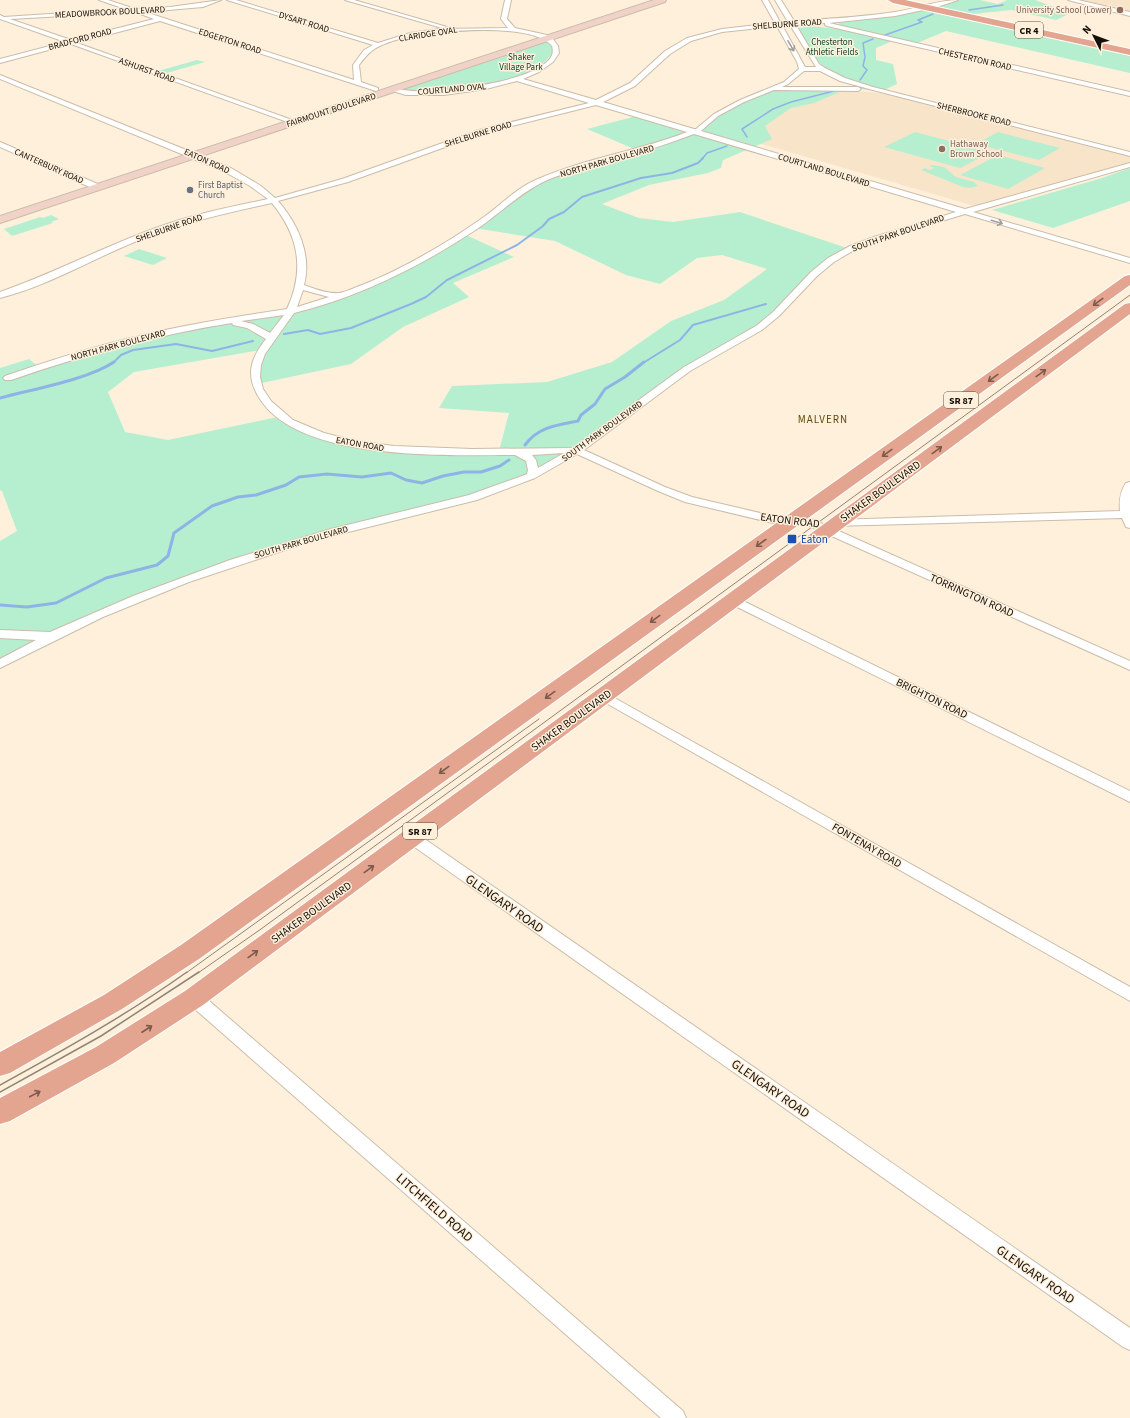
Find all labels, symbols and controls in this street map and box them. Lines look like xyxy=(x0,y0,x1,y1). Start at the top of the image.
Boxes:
street label: MEADOWBROOK BOULEVARD xyxy=(55,3,166,22)
place label: University School (Lower) xyxy=(1016,4,1112,17)
marker: University School (Lower) xyxy=(1115,5,1125,15)
street label: DYSART ROAD xyxy=(277,9,331,36)
street label: SHELBURNE ROAD xyxy=(752,16,823,33)
north arrow xyxy=(1074,16,1114,56)
road number: CR 4 xyxy=(1015,22,1043,38)
text: N xyxy=(1079,22,1095,37)
street label: CLARIDGE OVAL xyxy=(398,23,459,46)
street label: BRADFORD ROAD xyxy=(47,25,114,54)
street label: EDGERTON ROAD xyxy=(197,25,263,58)
park label: Chesterton Athletic Fields xyxy=(806,36,859,59)
one-way arrow xyxy=(787,40,795,52)
street label: CHESTERTON ROAD xyxy=(937,45,1013,74)
park label: Shaker Village Park xyxy=(499,51,543,74)
street label: ASHURST ROAD xyxy=(117,54,177,87)
street label: COURTLAND OVAL xyxy=(417,80,487,99)
street label: FAIRMOUNT BOULEVARD xyxy=(285,90,378,131)
street label: SHERBROOKE ROAD xyxy=(935,99,1013,130)
street label: SHELBURNE ROAD xyxy=(443,118,514,151)
place label: Hathaway Brown School xyxy=(950,138,1002,161)
street label: NORTH PARK BOULEVARD xyxy=(559,142,656,181)
marker: Hathaway Brown School xyxy=(937,144,947,154)
street label: CANTERBURY ROAD xyxy=(12,145,86,188)
street label: EATON ROAD xyxy=(182,146,232,178)
street label: COURTLAND BOULEVARD xyxy=(776,150,872,191)
place label: First Baptist Church xyxy=(198,179,243,202)
marker: First Baptist Church xyxy=(185,185,195,195)
street label: SHELBURNE ROAD xyxy=(134,211,205,246)
street label: SOUTH PARK BOULEVARD xyxy=(850,211,947,255)
one-way arrow xyxy=(991,219,1004,226)
one-way arrow xyxy=(1093,298,1104,306)
street label: NORTH PARK BOULEVARD xyxy=(69,327,167,364)
one-way arrow xyxy=(1036,369,1047,377)
one-way arrow xyxy=(987,374,998,382)
road number: SR 87 xyxy=(944,392,978,408)
street label: SOUTH PARK BOULEVARD xyxy=(559,397,646,465)
district label: MALVERN xyxy=(798,412,848,427)
street label: EATON ROAD xyxy=(335,434,386,455)
one-way arrow xyxy=(931,446,942,454)
one-way arrow xyxy=(882,449,893,458)
street label: SHAKER BOULEVARD xyxy=(837,457,924,526)
street label: EATON ROAD xyxy=(759,509,821,532)
street label: SOUTH PARK BOULEVARD xyxy=(253,523,350,562)
place label: Eaton xyxy=(801,532,828,547)
marker: Eaton xyxy=(786,533,798,545)
one-way arrow xyxy=(756,539,767,547)
street label: TORRINGTON ROAD xyxy=(927,570,1016,621)
one-way arrow xyxy=(650,615,661,623)
street label: BRIGHTON ROAD xyxy=(893,675,970,722)
street label: SHAKER BOULEVARD xyxy=(528,686,615,755)
one-way arrow xyxy=(544,690,555,699)
one-way arrow xyxy=(439,766,450,774)
street label: FONTENAY ROAD xyxy=(829,819,904,872)
road number: SR 87 xyxy=(403,823,437,839)
one-way arrow xyxy=(363,865,374,873)
street label: GLENGARY ROAD xyxy=(462,870,547,938)
street label: SHAKER BOULEVARD xyxy=(268,878,355,947)
one-way arrow xyxy=(248,950,259,958)
one-way arrow xyxy=(141,1025,152,1033)
street label: GLENGARY ROAD xyxy=(728,1055,813,1123)
one-way arrow xyxy=(28,1090,40,1098)
street label: LITCHFIELD ROAD xyxy=(392,1169,477,1246)
street label: GLENGARY ROAD xyxy=(993,1241,1078,1309)

